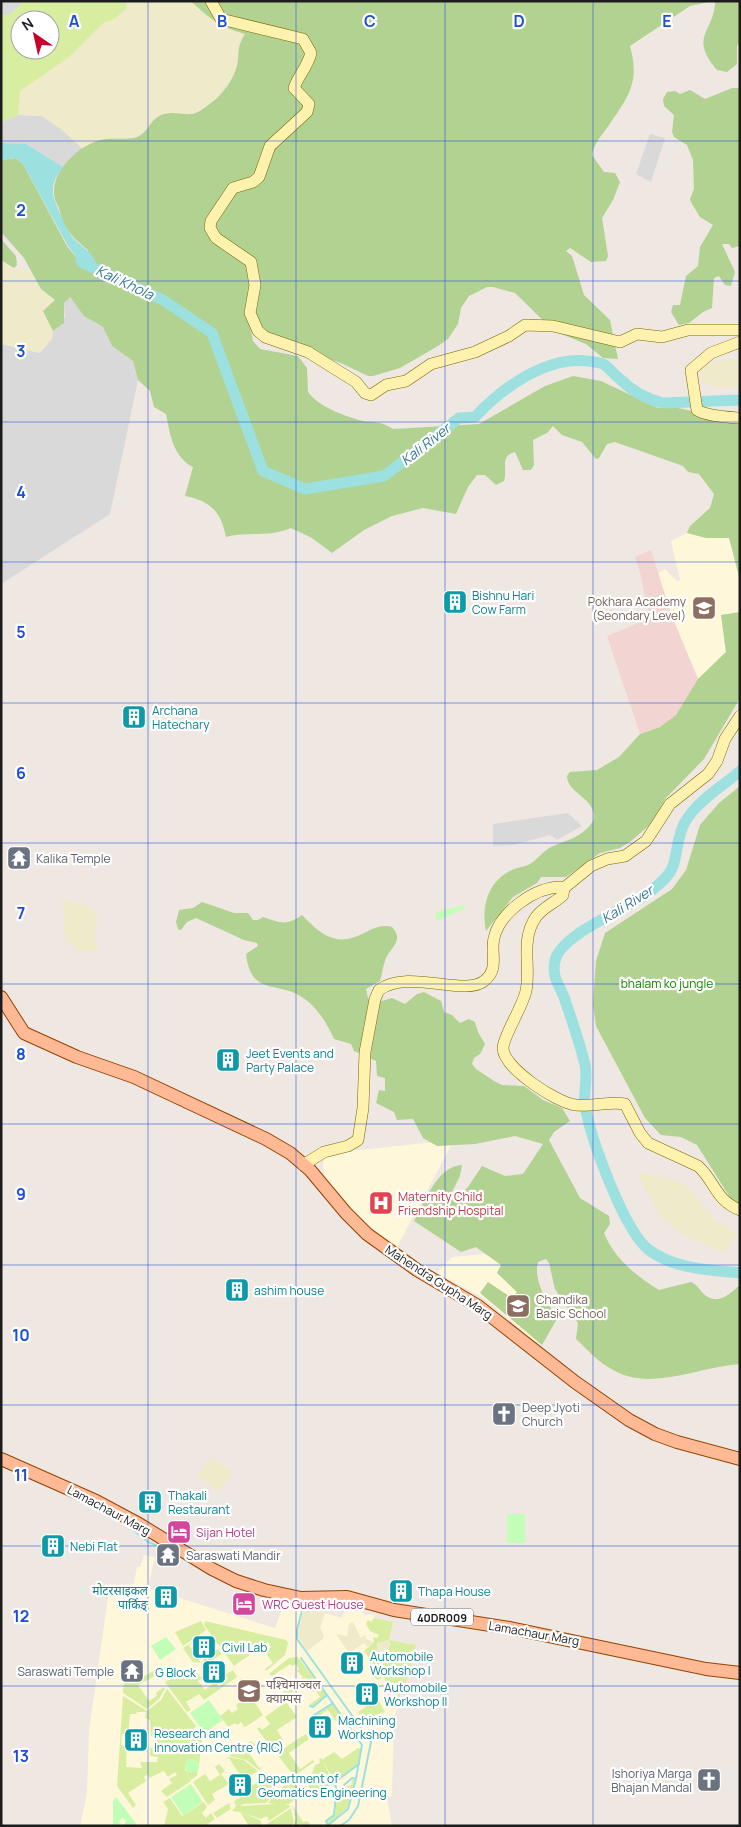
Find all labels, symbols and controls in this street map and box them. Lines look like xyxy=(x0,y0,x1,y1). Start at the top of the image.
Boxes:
north arrow xyxy=(10,10,60,60)
text: A xyxy=(69,10,80,32)
text: B xyxy=(217,10,227,32)
text: C xyxy=(364,10,376,32)
text: D xyxy=(513,10,525,32)
text: E xyxy=(662,10,672,32)
text: N xyxy=(18,13,37,34)
text: 2 xyxy=(16,199,26,221)
water label: Kali Khola xyxy=(93,260,158,304)
text: 3 xyxy=(16,340,26,362)
water label: Kali River xyxy=(396,418,455,469)
text: 4 xyxy=(16,481,26,503)
place label: Bishnu Hari Cow Farm xyxy=(472,587,534,618)
building icon: Bishnu Hari Cow Farm xyxy=(442,589,468,615)
place label: Pokhara Academy (Seondary Level) xyxy=(588,593,687,624)
school or university icon: Pokhara Academy (Seondary Level) xyxy=(691,595,717,621)
text: 5 xyxy=(16,621,26,643)
place label: Archana Hatechary xyxy=(152,702,210,733)
building icon: Archana Hatechary xyxy=(121,704,147,730)
text: 6 xyxy=(16,762,26,784)
temple icon: Kalika Temple xyxy=(6,845,32,871)
place label: Kalika Temple xyxy=(36,850,111,867)
water label: Kali River xyxy=(598,880,658,927)
text: 7 xyxy=(17,902,25,924)
park label: bhalam ko jungle xyxy=(621,975,713,992)
text: 8 xyxy=(16,1043,26,1065)
place label: Jeet Events and Party Palace xyxy=(246,1045,334,1076)
building icon: Jeet Events and Party Palace xyxy=(215,1047,241,1073)
text: 9 xyxy=(16,1183,26,1205)
place label: Maternity Child Friendship Hospital xyxy=(398,1188,504,1219)
hospital icon: Maternity Child Friendship Hospital xyxy=(368,1190,394,1216)
street label: Mahendra Gupha Marg xyxy=(382,1241,496,1323)
building icon: ashim house xyxy=(224,1277,250,1303)
place label: ashim house xyxy=(254,1282,324,1299)
place label: Chandika Basic School xyxy=(536,1291,606,1322)
school or university icon: Chandika Basic School xyxy=(505,1293,531,1319)
text: 10 xyxy=(12,1324,30,1346)
place label: Deep Jyoti Church xyxy=(522,1399,580,1430)
church icon: Deep Jyoti Church xyxy=(491,1401,517,1427)
text: 11 xyxy=(14,1464,28,1486)
street label: Lamachaur Marg xyxy=(64,1481,154,1539)
place label: Thakali Restaurant xyxy=(168,1487,230,1518)
building icon: Thakali Restaurant xyxy=(137,1489,163,1515)
hotel icon: Sijan Hotel xyxy=(166,1519,192,1545)
place label: Sijan Hotel xyxy=(196,1524,255,1541)
building icon: Nebi Flat xyxy=(40,1533,66,1559)
place label: Nebi Flat xyxy=(70,1538,118,1555)
temple icon: Saraswati Mandir xyxy=(155,1542,181,1568)
place label: Saraswati Mandir xyxy=(186,1547,281,1564)
building icon: Thapa House xyxy=(388,1578,414,1604)
place label: मोटरसाइकल पार्किङ् xyxy=(92,1582,149,1613)
place label: Thapa House xyxy=(418,1583,491,1600)
building icon: मोटरसाइकल पार्किङ् xyxy=(153,1584,179,1610)
hotel icon: WRC Guest House xyxy=(231,1591,257,1617)
place label: WRC Guest House xyxy=(262,1596,364,1613)
text: 12 xyxy=(13,1605,29,1627)
road number: 40DR009 xyxy=(411,1608,473,1625)
street label: Lamachaur Marg xyxy=(487,1617,581,1649)
building icon: Civil Lab xyxy=(191,1634,217,1660)
place label: Civil Lab xyxy=(222,1639,267,1656)
place label: Automobile Workshop I xyxy=(370,1648,433,1679)
building icon: Automobile Workshop I xyxy=(339,1650,365,1676)
temple icon: Saraswati Temple xyxy=(119,1658,145,1684)
building icon: G Block xyxy=(201,1659,227,1685)
place label: Saraswati Temple xyxy=(17,1663,114,1680)
place label: G Block xyxy=(155,1664,197,1681)
place label: पश्‍चिमाञ्‍चल क्याम्पस xyxy=(266,1676,321,1707)
school or university icon: पश्‍चिमाञ्‍चल क्याम्पस xyxy=(236,1678,262,1704)
place label: Automobile Workshop II xyxy=(384,1679,447,1710)
building icon: Automobile Workshop II xyxy=(354,1681,380,1707)
place label: Machining Workshop xyxy=(338,1712,396,1743)
building icon: Machining Workshop xyxy=(307,1714,333,1740)
place label: Research and Innovation Centre (RIC) xyxy=(154,1725,284,1756)
building icon: Research and Innovation Centre (RIC) xyxy=(123,1727,149,1753)
text: 13 xyxy=(13,1745,29,1767)
place label: Ishoriya Marga Bhajan Mandal xyxy=(611,1765,692,1796)
church icon: Ishoriya Marga Bhajan Mandal xyxy=(696,1767,722,1793)
place label: Department of Geomatics Engineering xyxy=(258,1770,387,1801)
building icon: Department of Geomatics Engineering xyxy=(227,1772,253,1798)

